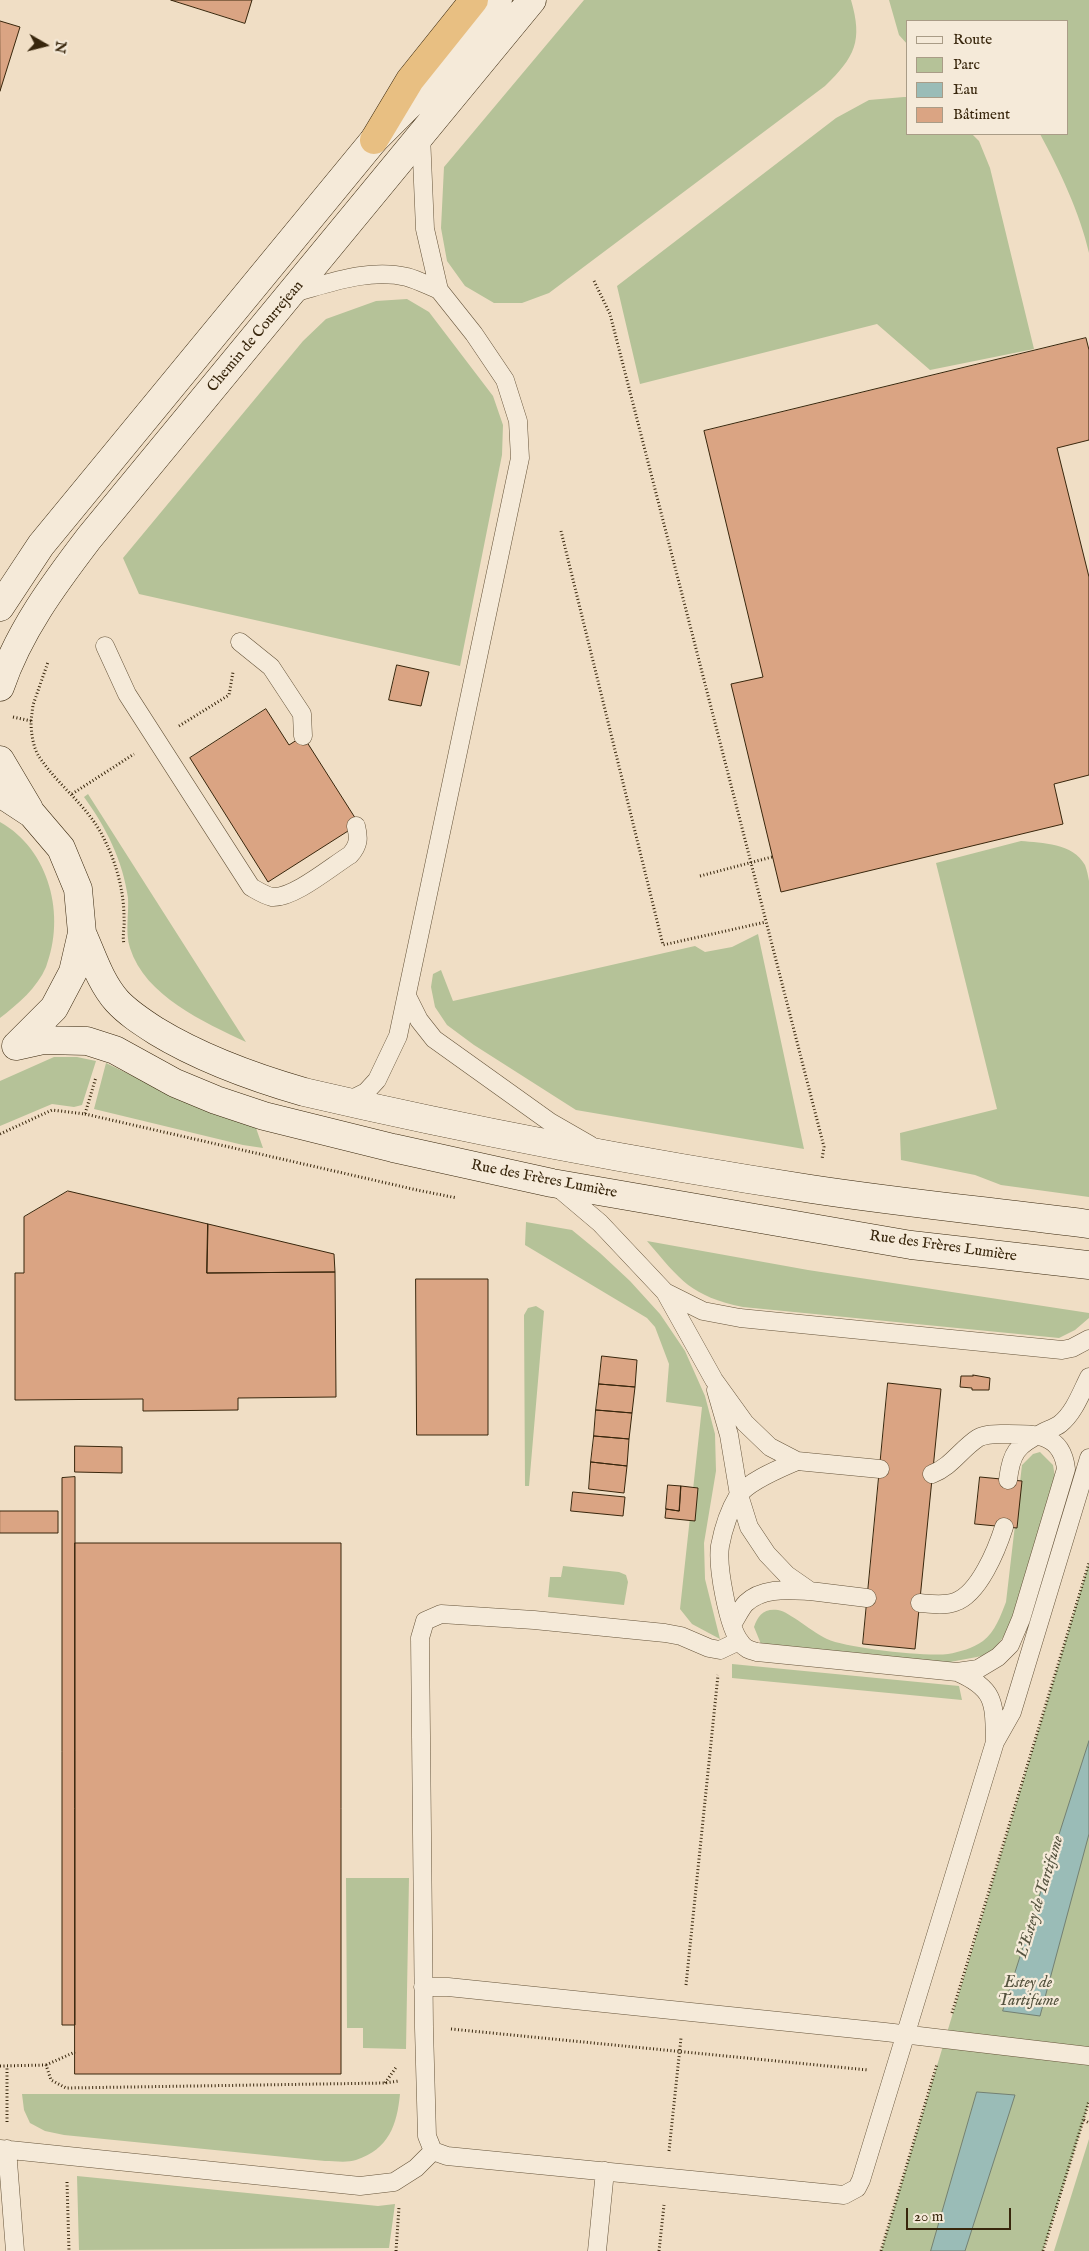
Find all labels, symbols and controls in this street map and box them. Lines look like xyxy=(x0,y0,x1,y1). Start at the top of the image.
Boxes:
north arrow xyxy=(20,20,70,70)
legend xyxy=(906,20,1069,135)
text: Route xyxy=(953,30,992,49)
text: N xyxy=(50,40,70,54)
text: Parc xyxy=(953,55,980,74)
text: Eau xyxy=(953,80,978,99)
text: Bâtiment xyxy=(953,105,1010,124)
street label: Chemin de Courrejean xyxy=(204,278,308,396)
street label: Rue des Frères Lumière xyxy=(469,1157,619,1203)
street label: Rue des Frères Lumière xyxy=(868,1228,1018,1266)
water label: L'Estey de Tartifume xyxy=(1013,1834,1069,1960)
water label: Estey de Tartifume xyxy=(997,1974,1059,2012)
scale bar xyxy=(909,2198,1014,2230)
text: 20 m xyxy=(914,2207,943,2226)

